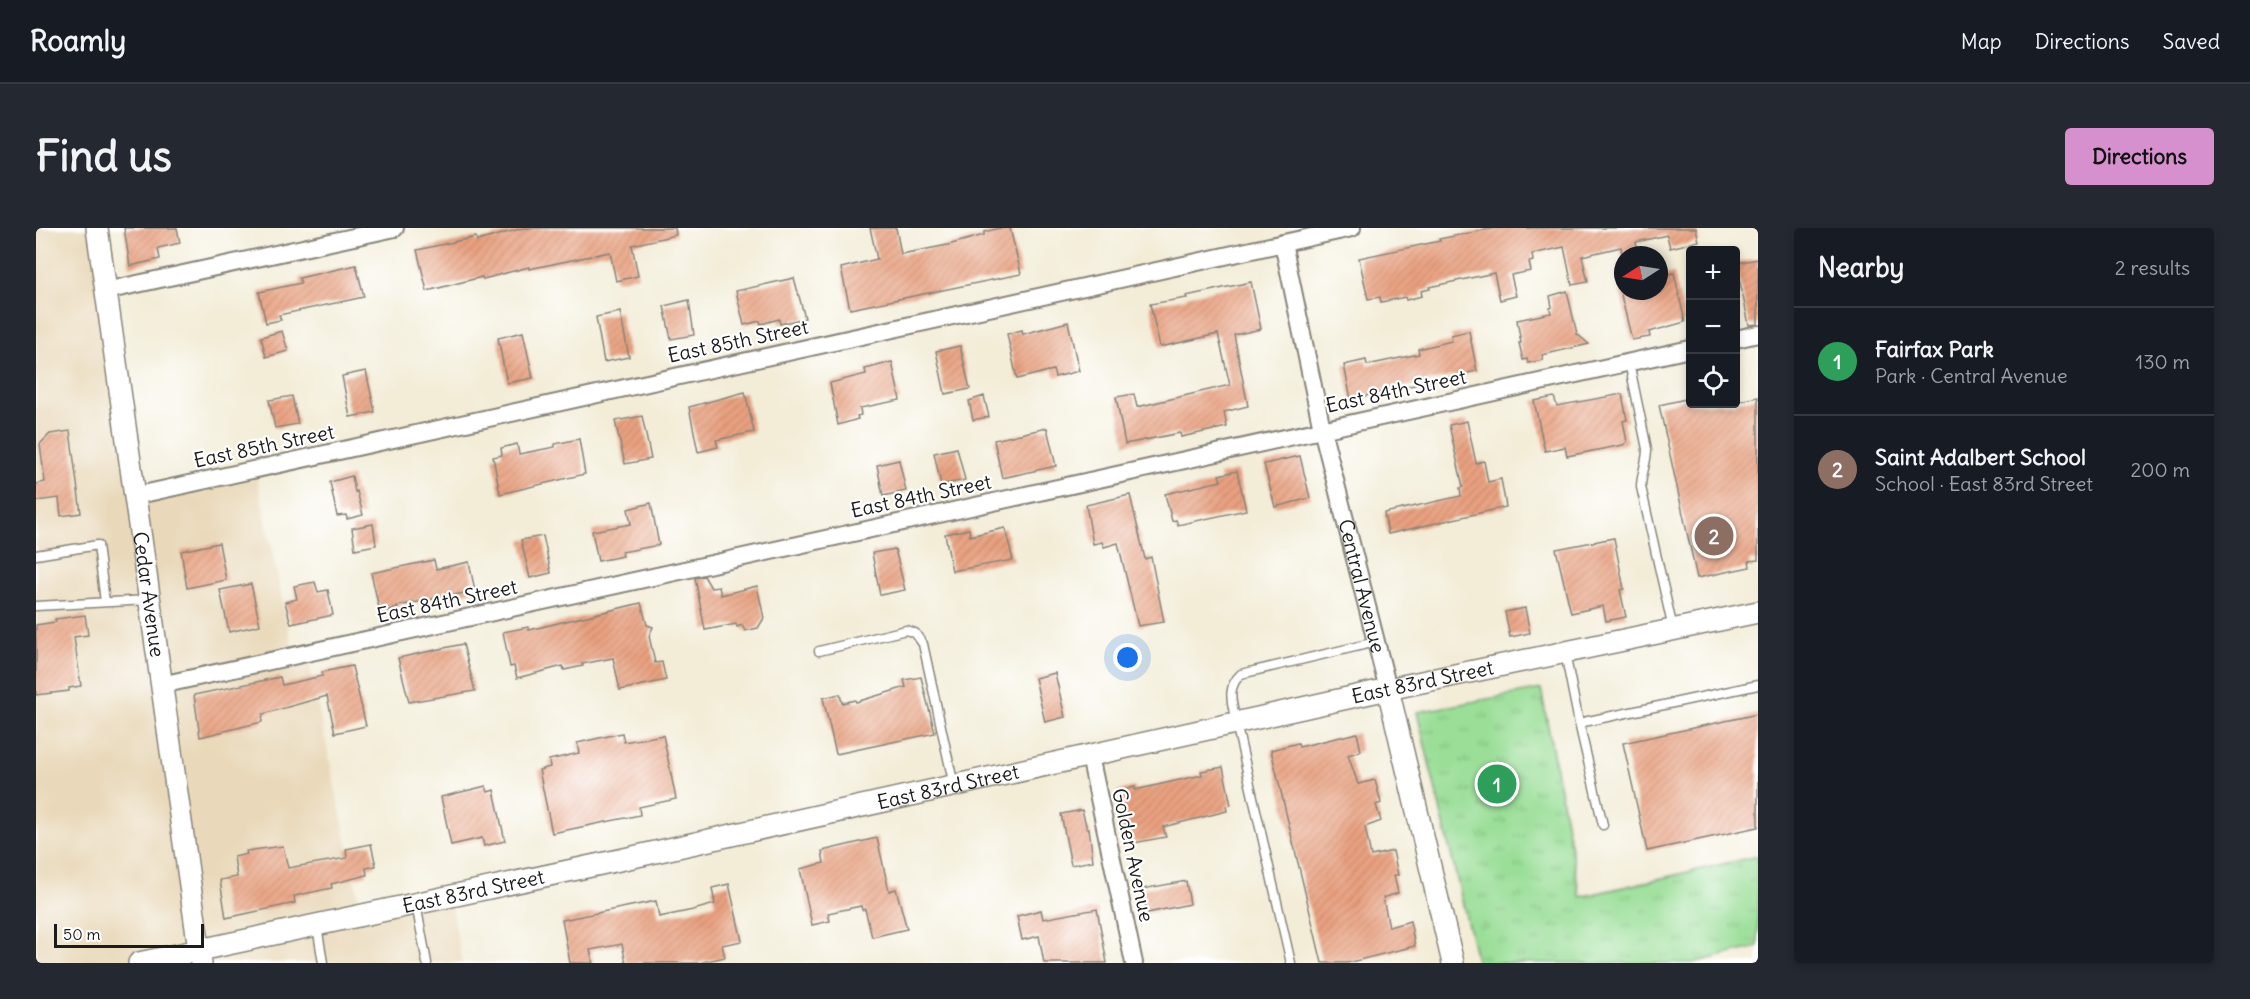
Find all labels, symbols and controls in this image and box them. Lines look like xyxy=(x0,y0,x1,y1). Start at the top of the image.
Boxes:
text: Roamly xyxy=(30,23,126,59)
text: Map xyxy=(1961,28,2002,55)
text: Directions xyxy=(2035,28,2129,55)
text: Saved xyxy=(2162,28,2220,55)
button: Directions xyxy=(2065,128,2214,185)
text: Find us xyxy=(36,130,172,182)
north arrow xyxy=(1614,246,1668,300)
map controls xyxy=(1686,246,1740,408)
button: + xyxy=(1686,246,1740,300)
text: Nearby xyxy=(1818,251,1904,284)
text: 2 results xyxy=(2115,255,2190,280)
button: − xyxy=(1686,300,1740,354)
street label: East 85th Street xyxy=(665,313,811,368)
text: Fairfax Park xyxy=(1875,335,1994,363)
text: 1 xyxy=(1834,349,1841,374)
text: 130 m xyxy=(2135,349,2190,374)
button: locate xyxy=(1686,354,1740,408)
street label: East 84th Street xyxy=(1323,363,1469,418)
text: Park · Central Avenue xyxy=(1875,363,2067,388)
street label: East 85th Street xyxy=(191,418,337,473)
text: Saint Adalbert School xyxy=(1875,443,2086,471)
text: 2 xyxy=(1832,457,1843,482)
text: 200 m xyxy=(2130,457,2190,482)
street label: East 84th Street xyxy=(848,468,994,523)
text: School · East 83rd Street xyxy=(1875,471,2093,496)
pin: 2 xyxy=(1694,514,1734,558)
street label: Central Avenue xyxy=(1333,516,1391,655)
street label: Cedar Avenue xyxy=(128,530,171,659)
street label: East 84th Street xyxy=(374,573,520,628)
your location xyxy=(1113,643,1142,672)
street label: East 83rd Street xyxy=(1349,654,1496,709)
street label: East 83rd Street xyxy=(875,758,1021,814)
pin: 1 xyxy=(1478,762,1516,806)
street label: Golden Avenue xyxy=(1107,786,1160,924)
street label: East 83rd Street xyxy=(400,863,547,918)
scale bar xyxy=(54,921,204,948)
text: 50 m xyxy=(63,924,101,944)

